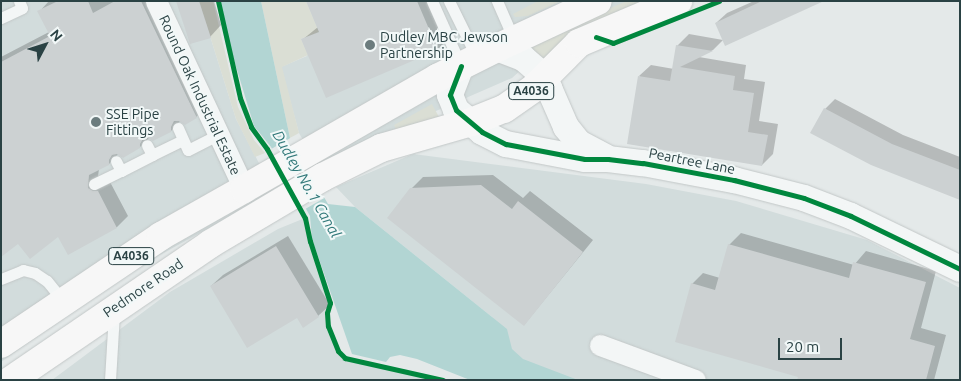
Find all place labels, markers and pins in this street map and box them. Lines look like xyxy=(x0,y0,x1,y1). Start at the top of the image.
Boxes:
place label: Dudley MBC Jewson Partnership xyxy=(380,29,508,62)
marker: Dudley MBC Jewson Partnership xyxy=(364,39,376,51)
place label: SSE Pipe Fittings xyxy=(106,106,159,138)
marker: SSE Pipe Fittings xyxy=(90,116,102,128)

